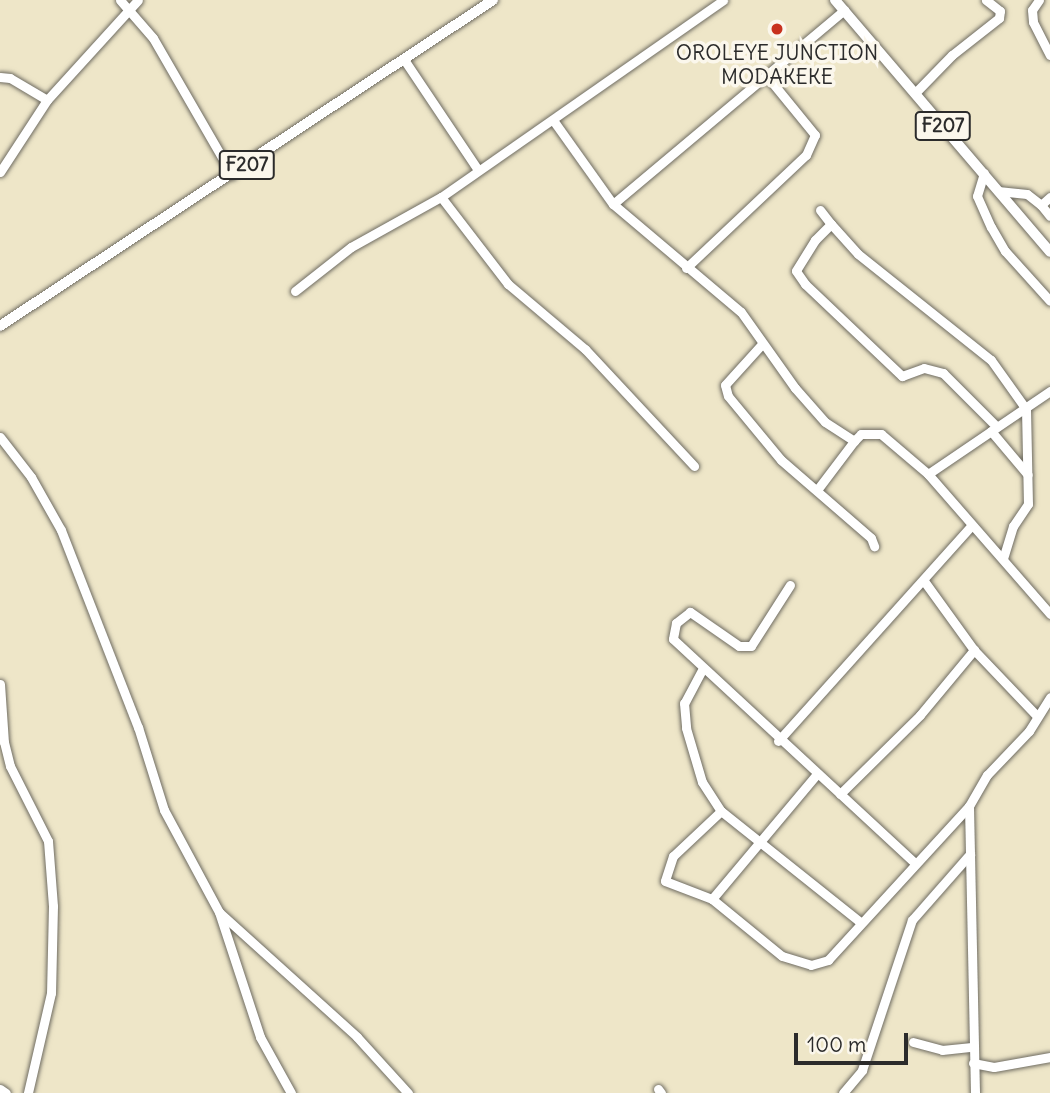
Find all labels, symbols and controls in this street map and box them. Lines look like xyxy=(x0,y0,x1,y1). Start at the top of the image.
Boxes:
marker: OROLEYE JUNCTION MODAKEKE xyxy=(769,21,785,37)
place label: OROLEYE JUNCTION MODAKEKE xyxy=(676,40,878,90)
road number: F207 xyxy=(913,110,973,142)
road number: F207 xyxy=(217,150,277,181)
scale bar xyxy=(798,1020,912,1064)
text: 100 m xyxy=(807,1031,866,1058)

